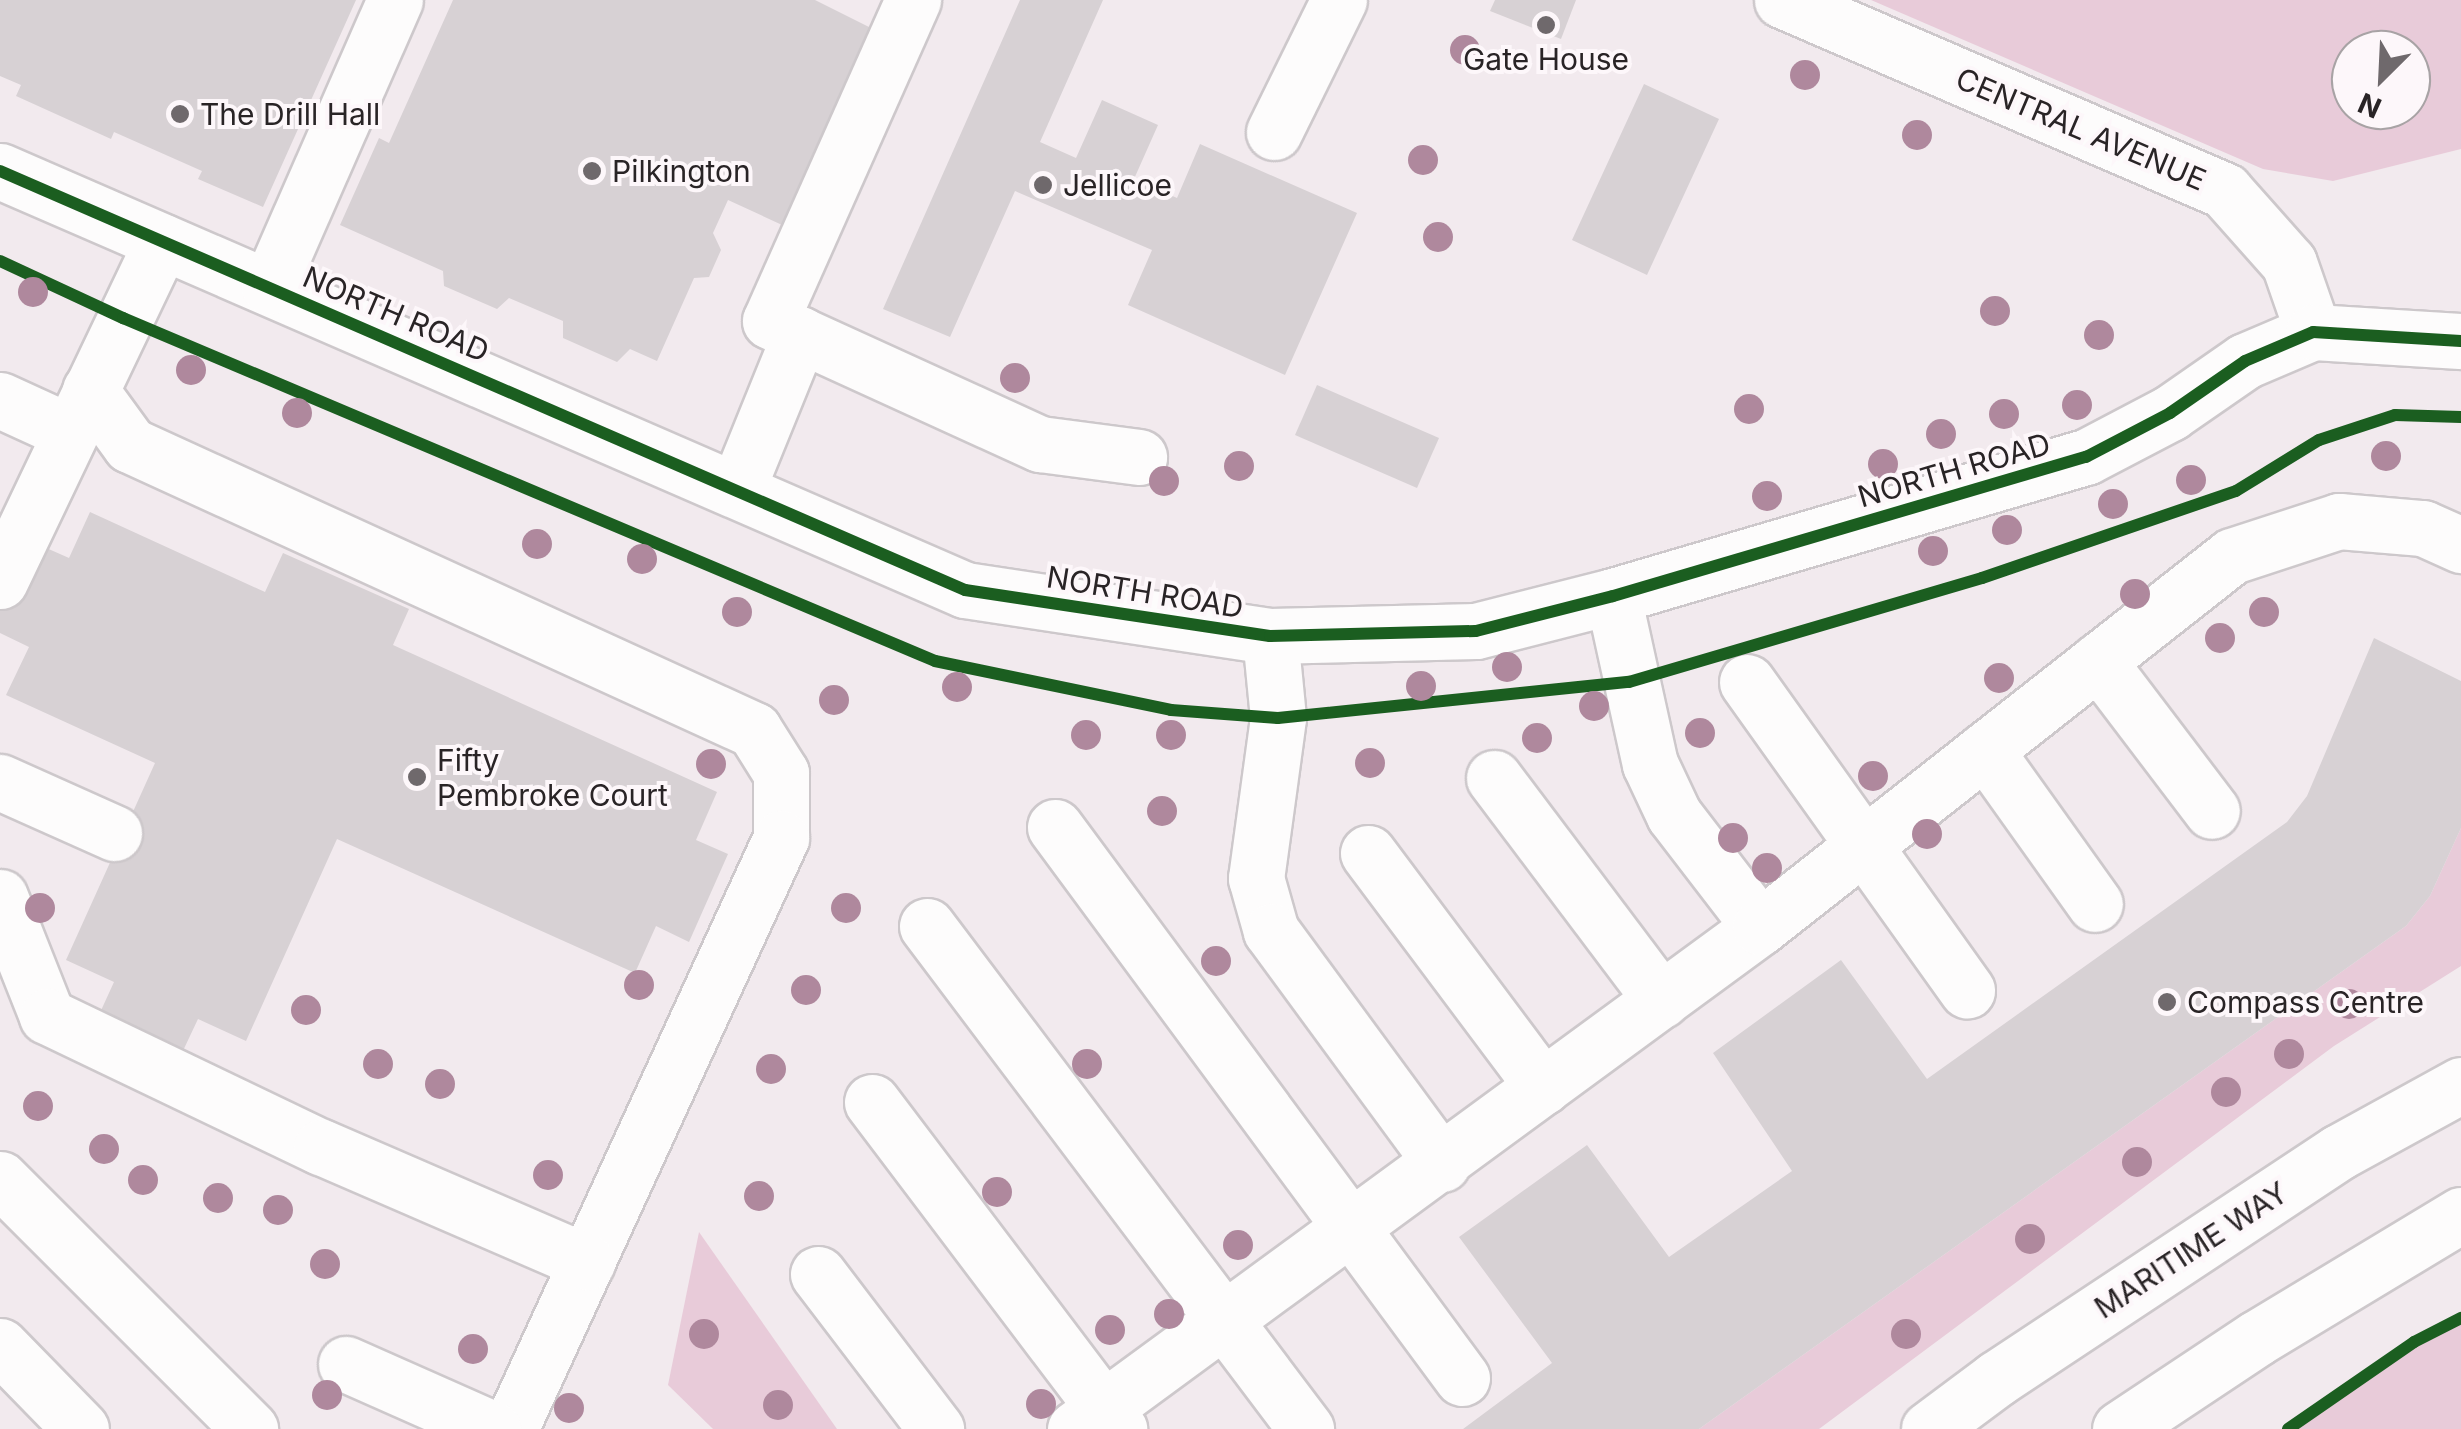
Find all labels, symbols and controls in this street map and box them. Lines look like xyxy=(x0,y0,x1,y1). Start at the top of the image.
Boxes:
marker: Gate House xyxy=(1535,14,1557,36)
north arrow xyxy=(2331,30,2431,130)
place label: Gate House xyxy=(1463,41,1629,77)
street label: CENTRAL AVENUE xyxy=(1951,60,2211,198)
text: N xyxy=(2353,86,2386,125)
place label: The Drill Hall xyxy=(200,96,380,132)
marker: The Drill Hall xyxy=(169,103,191,125)
place label: Pilkington xyxy=(612,153,751,189)
marker: Pilkington xyxy=(581,160,603,182)
place label: Jellicoe xyxy=(1063,167,1172,203)
marker: Jellicoe xyxy=(1032,174,1054,196)
street label: NORTH ROAD xyxy=(298,259,494,369)
street label: NORTH ROAD xyxy=(1854,425,2054,515)
street label: NORTH ROAD xyxy=(1044,559,1246,625)
place label: Fifty Pembroke Court xyxy=(437,742,668,812)
marker: Fifty Pembroke Court xyxy=(406,766,428,788)
place label: Compass Centre xyxy=(2187,984,2424,1020)
marker: Compass Centre xyxy=(2156,991,2178,1013)
street label: MARITIME WAY xyxy=(2088,1174,2294,1326)

